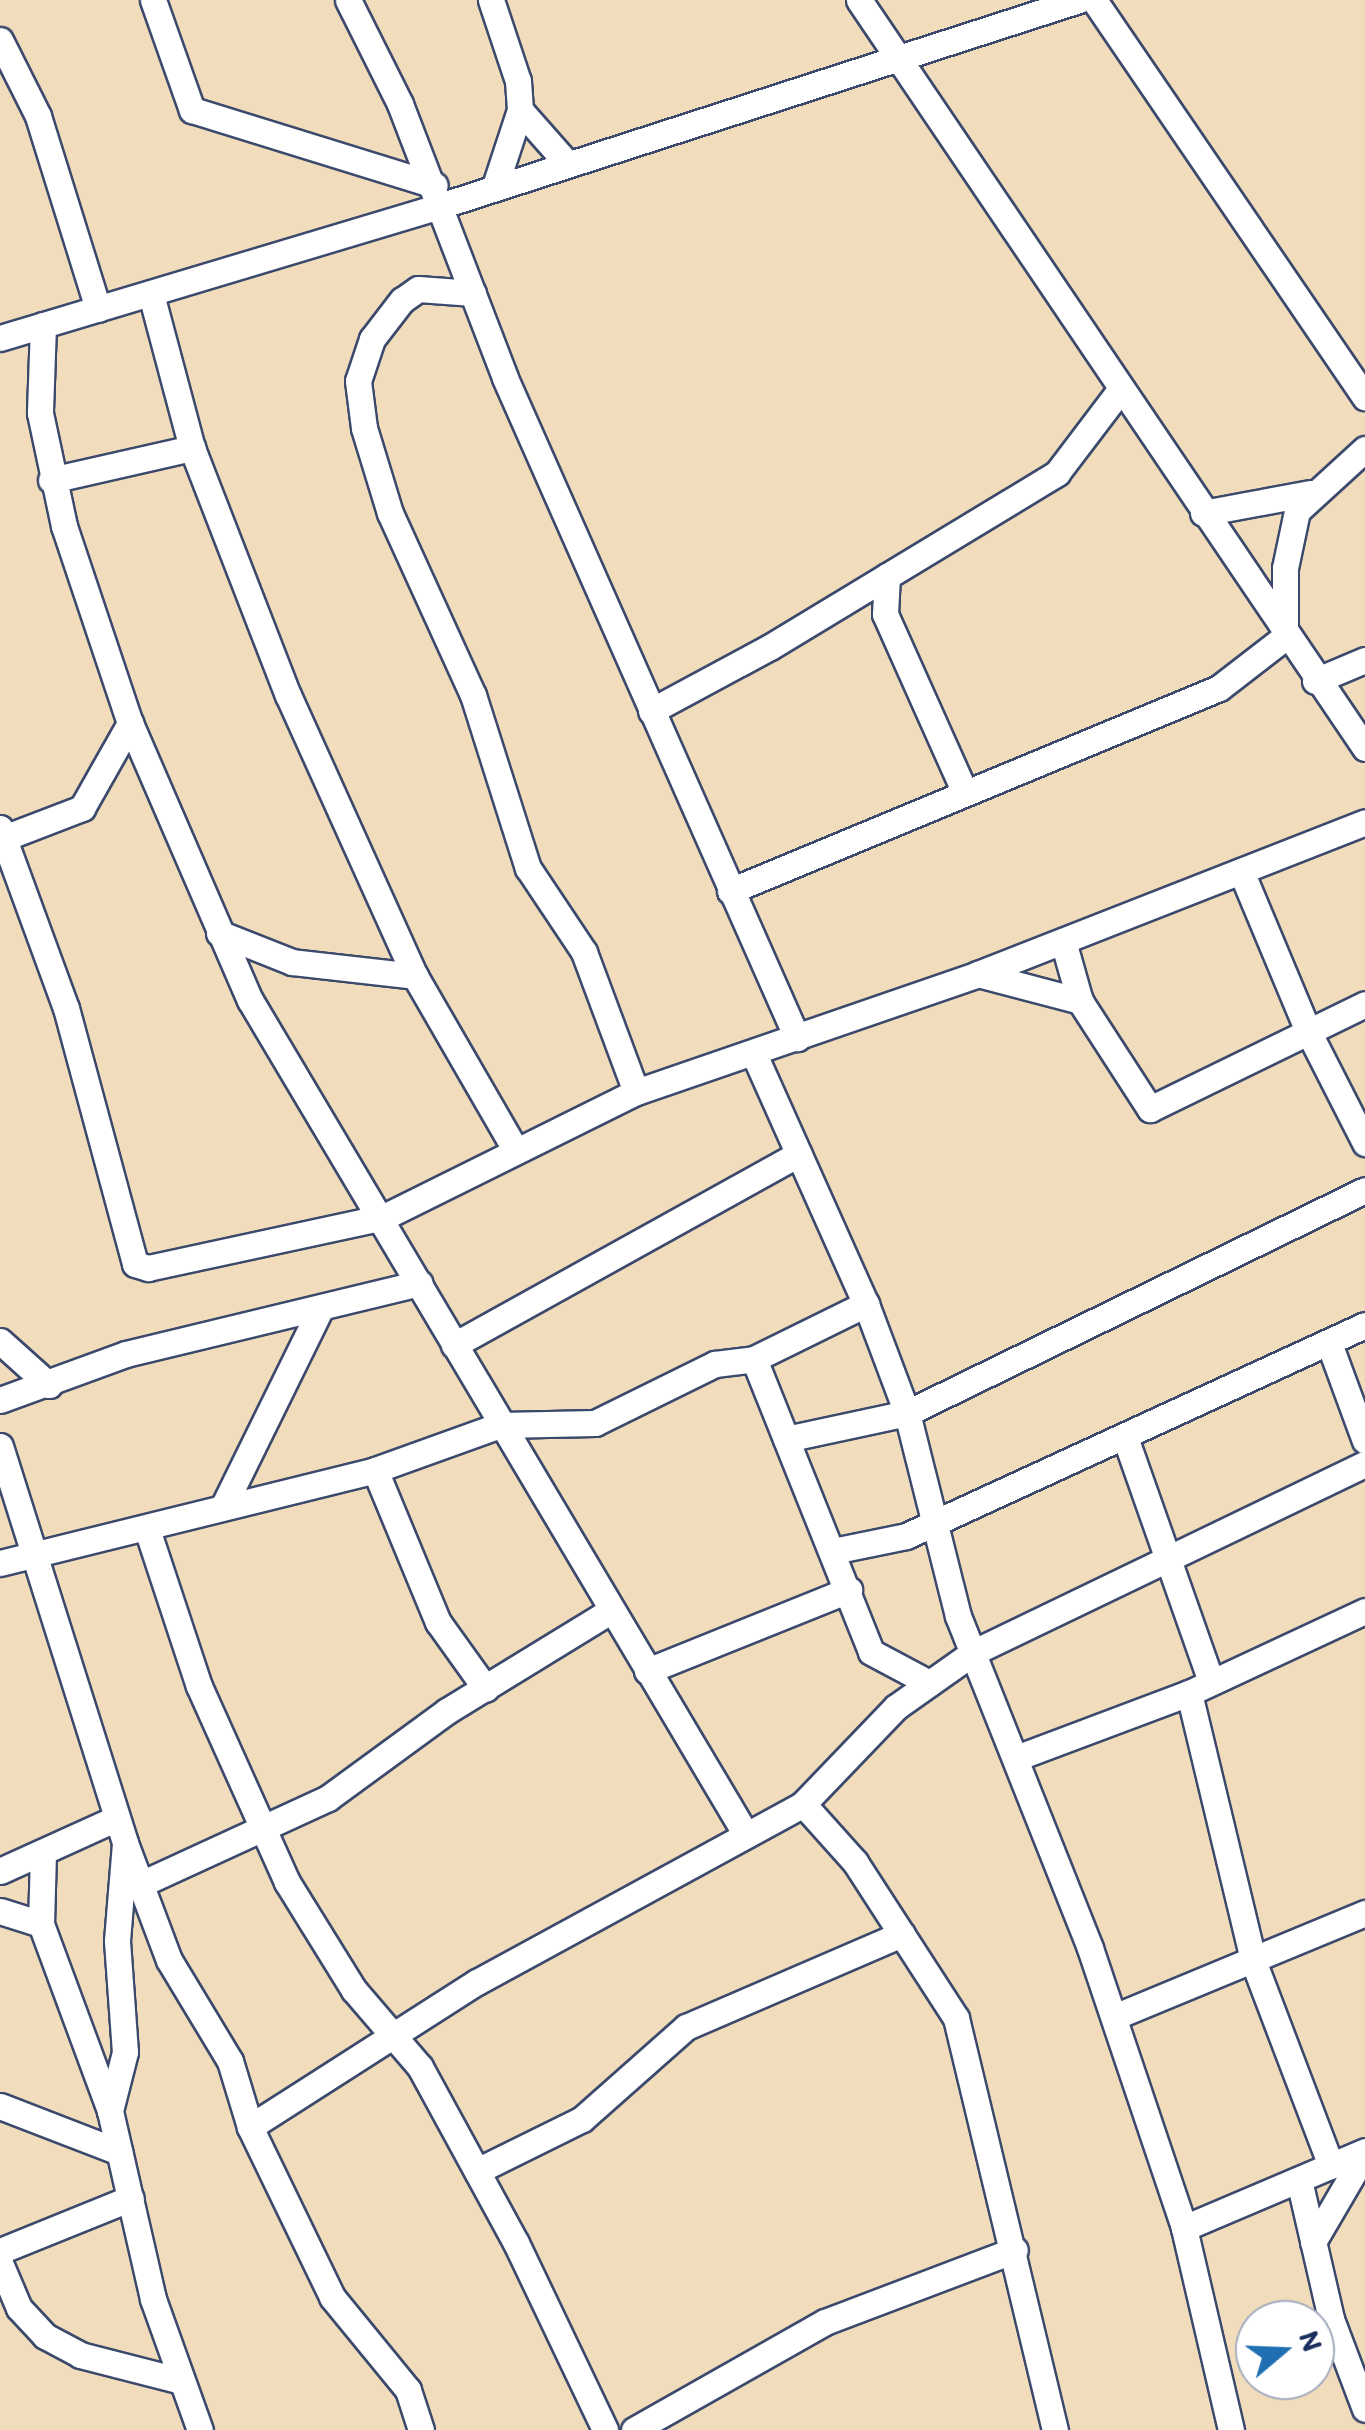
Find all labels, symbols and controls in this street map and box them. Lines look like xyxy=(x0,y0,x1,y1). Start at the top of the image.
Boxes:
north arrow xyxy=(1235,2300,1335,2400)
text: N xyxy=(1292,2326,1331,2355)

